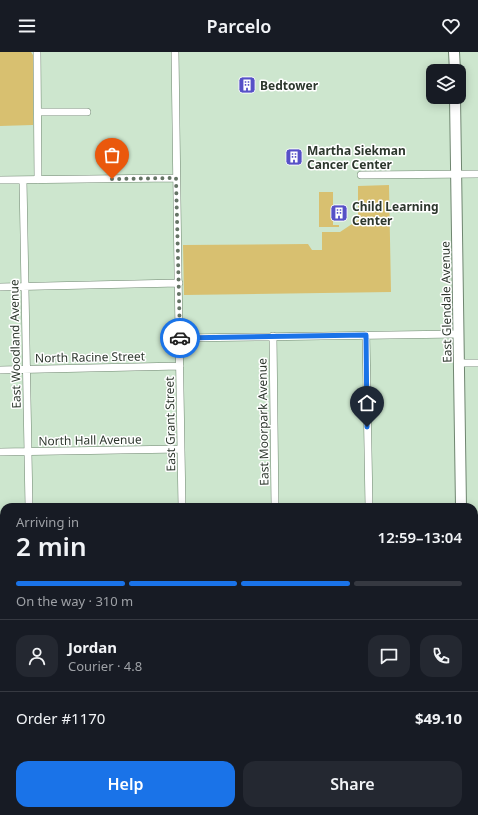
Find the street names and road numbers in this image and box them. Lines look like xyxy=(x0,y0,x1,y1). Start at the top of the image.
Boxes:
street label: East Glendale Avenue xyxy=(436,241,456,363)
street label: East Woodland Avenue xyxy=(5,279,25,409)
street label: North Racine Street xyxy=(35,348,146,366)
street label: East Moorpark Avenue xyxy=(253,358,273,486)
street label: East Grant Street xyxy=(161,376,179,472)
street label: North Hall Avenue xyxy=(38,431,142,449)

